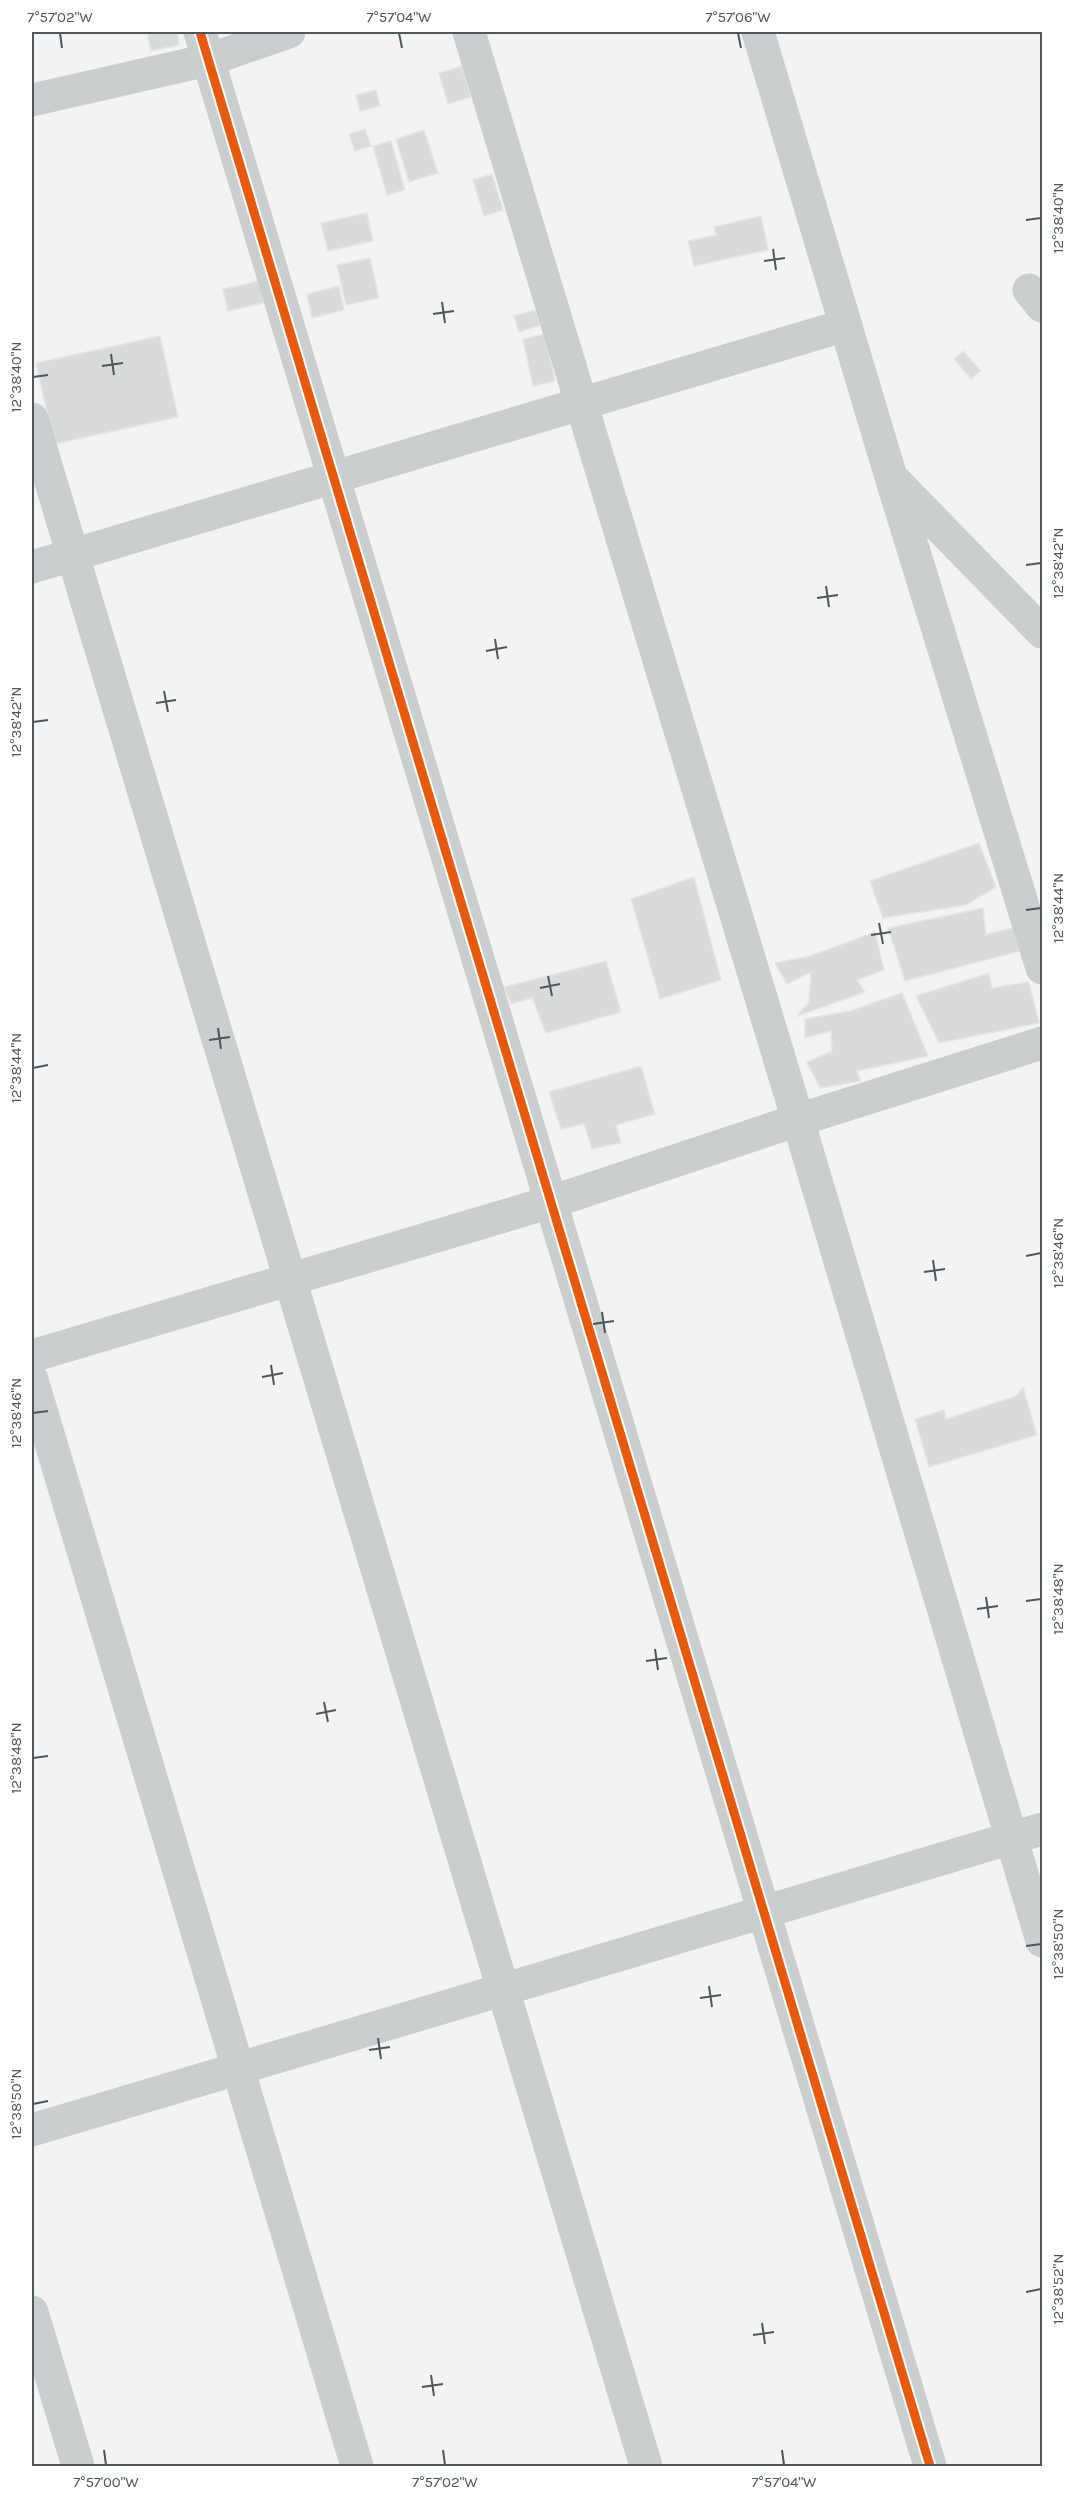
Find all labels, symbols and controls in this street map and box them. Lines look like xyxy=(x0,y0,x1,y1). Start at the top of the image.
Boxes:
text: 7°57'02"W xyxy=(27,8,93,26)
text: 7°57'04"W xyxy=(367,8,432,26)
text: 7°57'06"W xyxy=(705,8,771,26)
text: 12°38'40"N xyxy=(1049,183,1067,253)
text: 12°38'40"N xyxy=(7,342,25,412)
text: 12°38'42"N xyxy=(1049,528,1067,598)
text: 12°38'42"N xyxy=(7,687,25,757)
text: 12°38'44"N xyxy=(1049,873,1067,943)
text: 12°38'44"N xyxy=(7,1033,25,1103)
text: 12°38'46"N xyxy=(1049,1218,1067,1288)
text: 12°38'46"N xyxy=(7,1378,25,1448)
text: 12°38'48"N xyxy=(1049,1563,1067,1635)
text: 12°38'48"N xyxy=(7,1722,25,1794)
text: 12°38'50"N xyxy=(1049,1908,1067,1980)
text: 12°38'50"N xyxy=(7,2068,25,2140)
text: 12°38'52"N xyxy=(1049,2254,1067,2324)
text: 7°57'00"W xyxy=(73,2473,139,2491)
text: 7°57'02"W xyxy=(412,2473,478,2491)
text: 7°57'04"W xyxy=(752,2473,817,2491)

